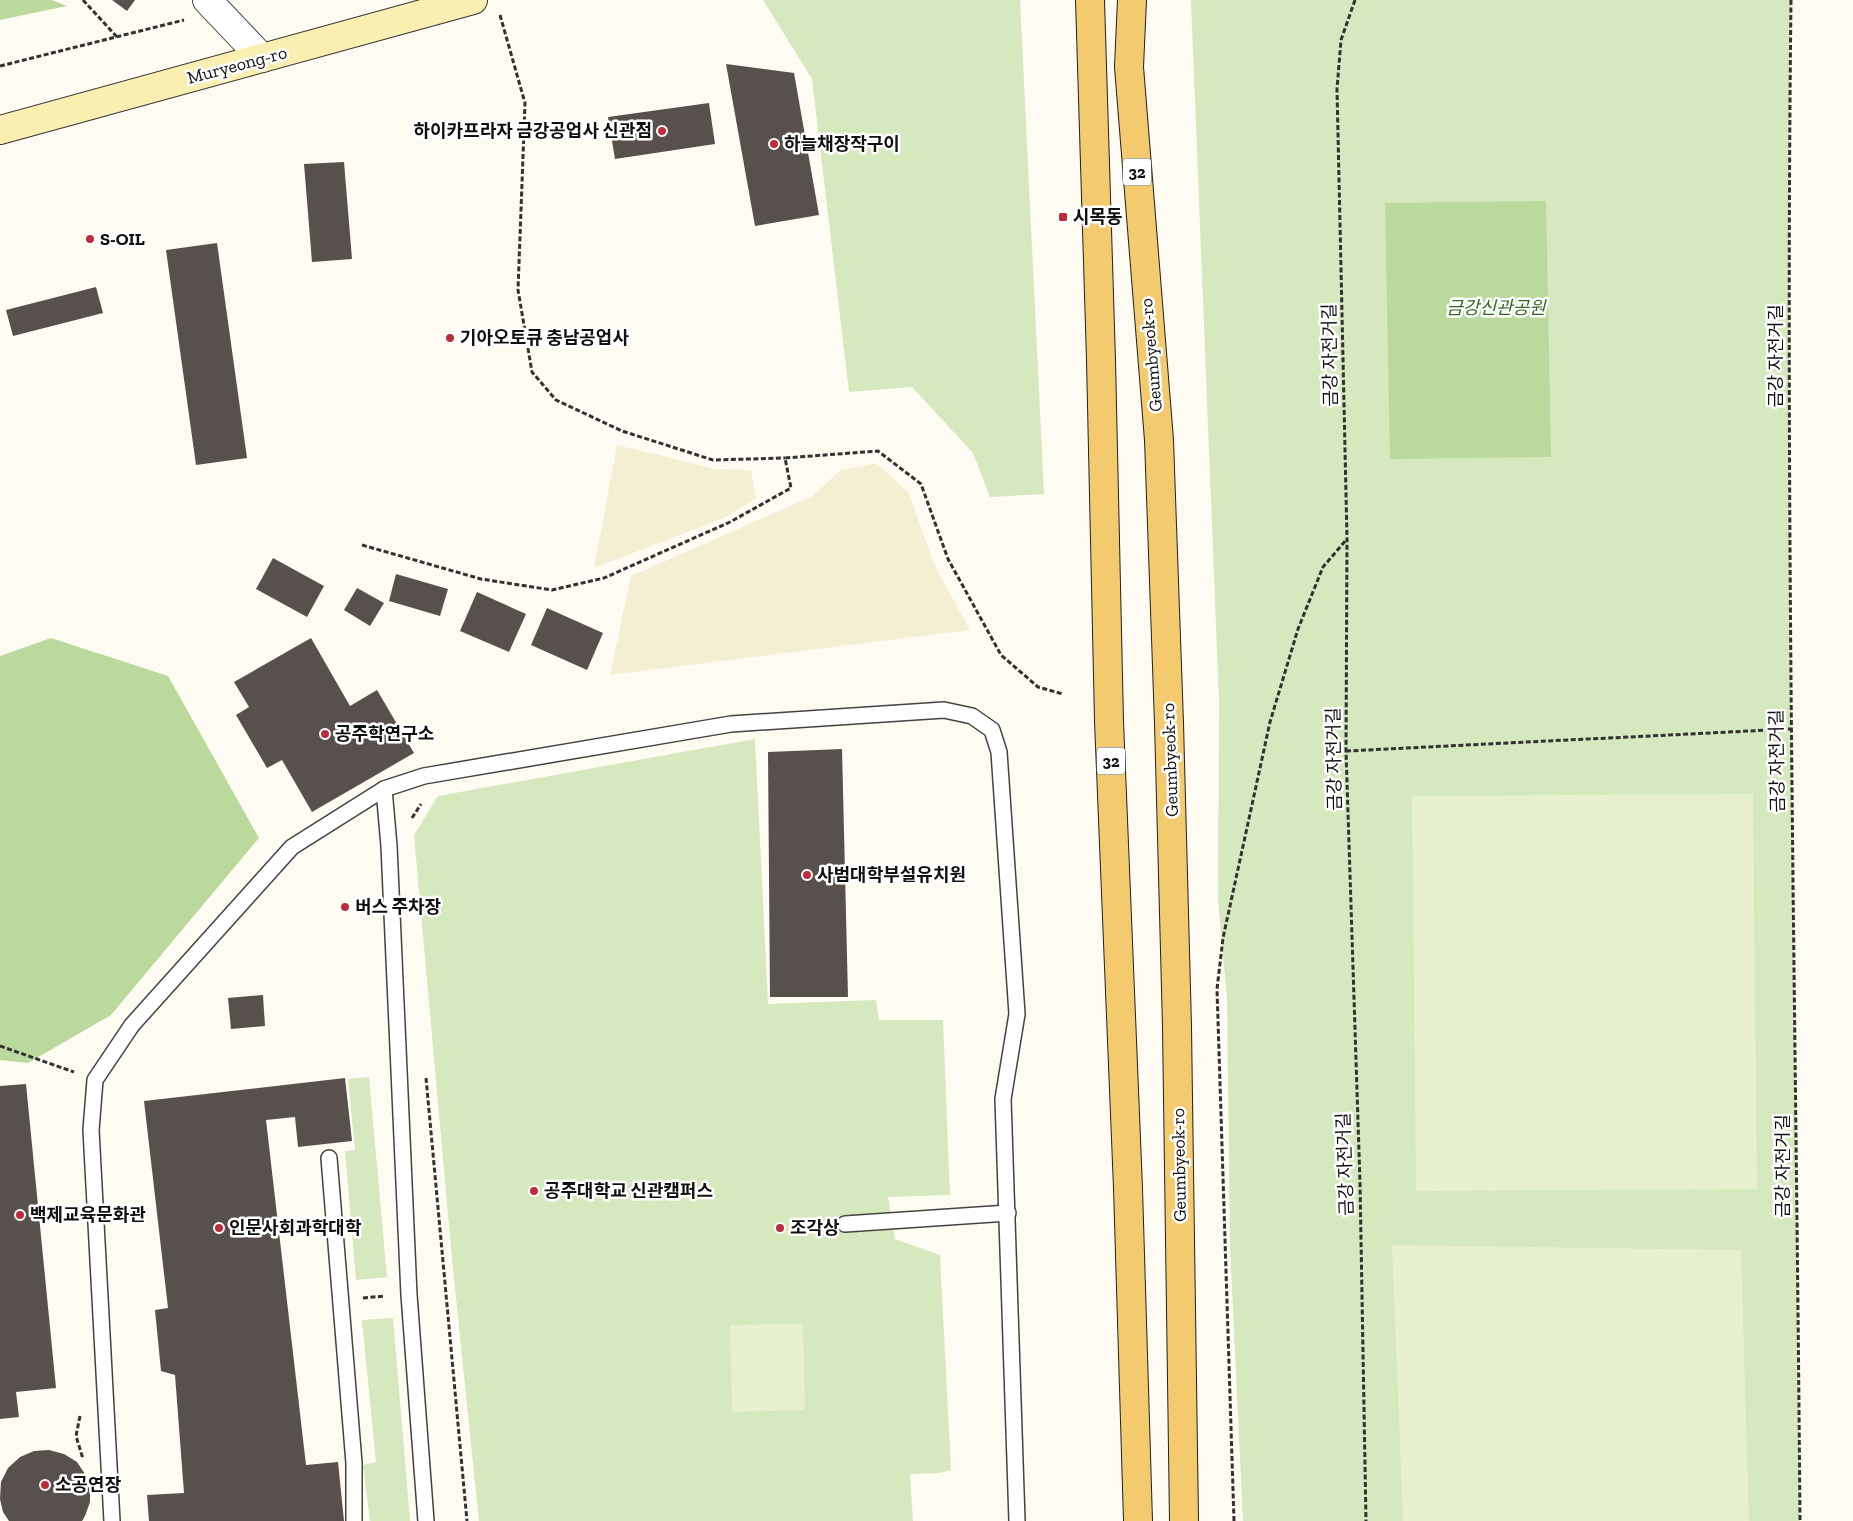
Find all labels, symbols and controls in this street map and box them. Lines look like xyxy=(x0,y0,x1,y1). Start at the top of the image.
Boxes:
street label: Muryeong-ro xyxy=(185,41,289,89)
place label: 하이카프라자 금강공업사 신관점 xyxy=(413,120,652,142)
marker: 하이카프라자 금강공업사 신관점 xyxy=(656,125,668,137)
place label: 하늘채장작구이 xyxy=(784,133,900,155)
marker: 하늘채장작구이 xyxy=(768,138,780,150)
road number: 32 xyxy=(1123,158,1151,186)
place label: 시목동 xyxy=(1073,206,1123,228)
marker: 시목동 xyxy=(1057,211,1069,223)
place label: S-OIL xyxy=(100,228,145,250)
marker: S-OIL xyxy=(84,233,96,245)
street label: Geumbyeok-ro xyxy=(1135,297,1167,413)
park label: 금강신관공원 xyxy=(1446,297,1547,319)
street label: 금강 자전거길 xyxy=(1318,303,1342,407)
street label: 금강 자전거길 xyxy=(1765,304,1787,408)
place label: 기아오토큐 충남공업사 xyxy=(460,327,629,349)
marker: 기아오토큐 충남공업사 xyxy=(444,332,456,344)
street label: Geumbyeok-ro xyxy=(1157,703,1183,817)
street label: 금강 자전거길 xyxy=(1322,707,1346,811)
street label: 금강 자전거길 xyxy=(1765,709,1789,813)
place label: 공주학연구소 xyxy=(335,723,434,745)
marker: 공주학연구소 xyxy=(319,728,331,740)
road number: 32 xyxy=(1097,748,1125,774)
place label: 사범대학부설유치원 xyxy=(817,864,966,886)
marker: 사범대학부설유치원 xyxy=(801,869,813,881)
place label: 버스 주차장 xyxy=(355,896,442,918)
marker: 버스 주차장 xyxy=(339,901,351,913)
street label: Geumbyeok-ro xyxy=(1167,1108,1191,1222)
street label: 금강 자전거길 xyxy=(1332,1112,1358,1216)
street label: 금강 자전거길 xyxy=(1772,1114,1794,1218)
place label: 공주대학교 신관캠퍼스 xyxy=(544,1180,713,1202)
marker: 공주대학교 신관캠퍼스 xyxy=(528,1185,540,1197)
place label: 백제교육문화관 xyxy=(30,1204,146,1226)
marker: 백제교육문화관 xyxy=(14,1209,26,1221)
place label: 인문사회과학대학 xyxy=(229,1217,362,1239)
place label: 조각상 xyxy=(790,1217,840,1239)
marker: 인문사회과학대학 xyxy=(213,1222,225,1234)
marker: 조각상 xyxy=(774,1222,786,1234)
place label: 소공연장 xyxy=(55,1474,122,1496)
marker: 소공연장 xyxy=(39,1479,51,1491)

